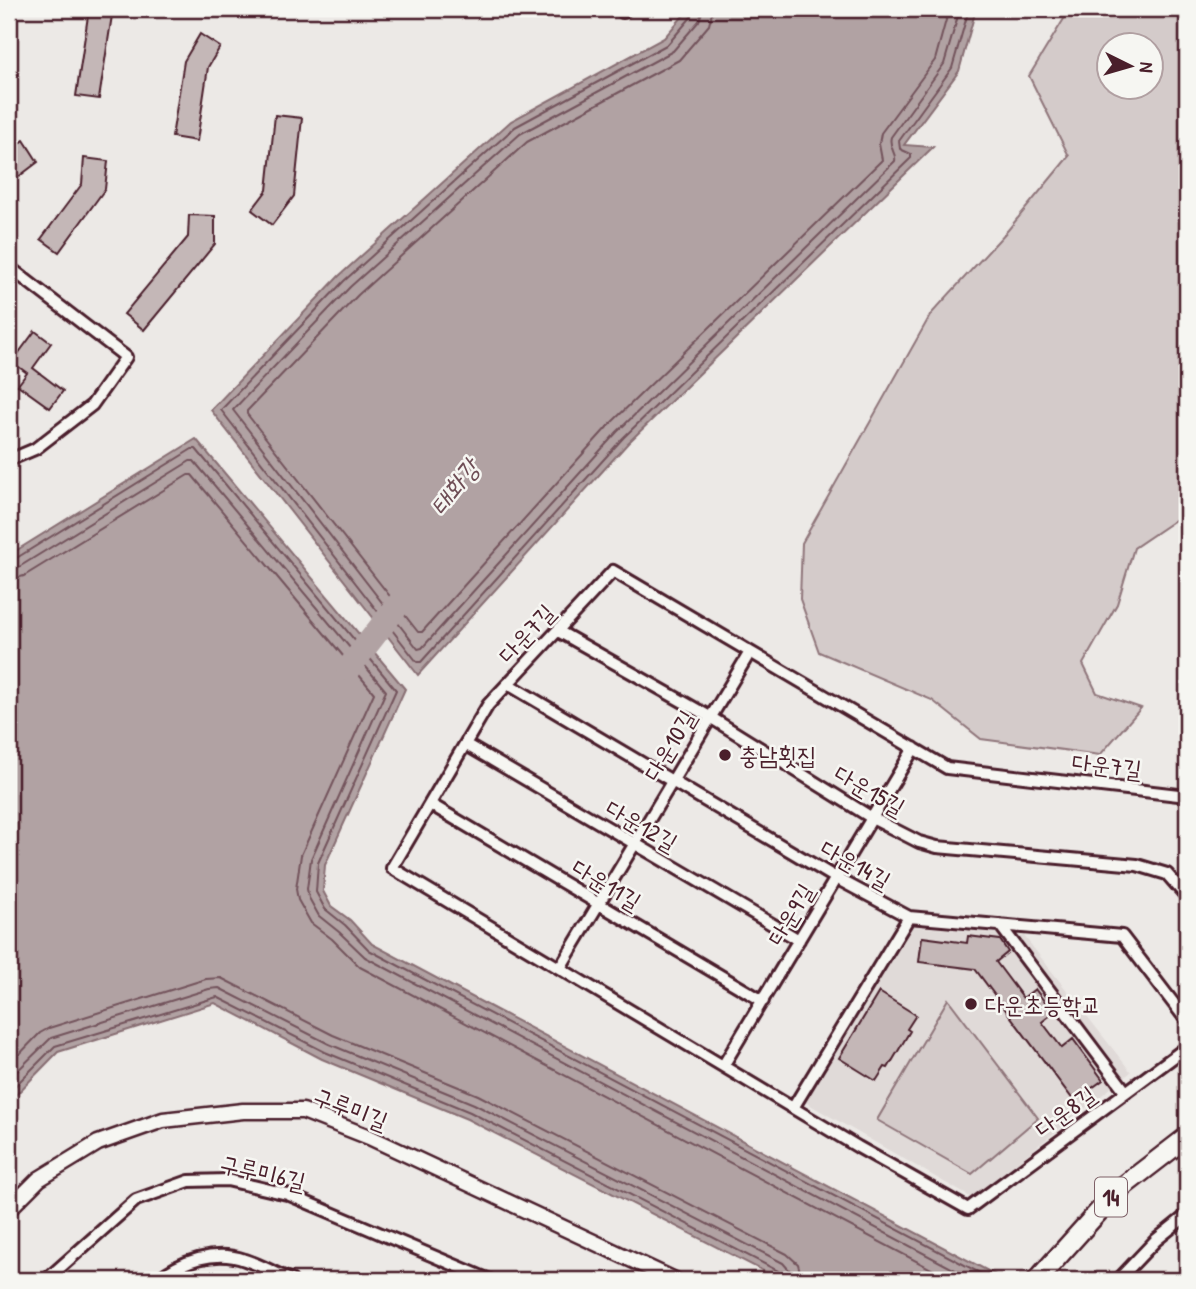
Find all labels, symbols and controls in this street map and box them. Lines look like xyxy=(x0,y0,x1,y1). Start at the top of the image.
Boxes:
north arrow xyxy=(1094,32,1164,102)
text: N xyxy=(1134,61,1160,74)
water label: 태화강 xyxy=(421,449,489,523)
street label: 다운7길 xyxy=(490,597,562,669)
street label: 다운10길 xyxy=(635,704,703,786)
place label: 충남횟집 xyxy=(739,739,816,771)
street label: 다운7길 xyxy=(1070,745,1144,785)
marker: 충남횟집 xyxy=(717,747,733,763)
street label: 다운15길 xyxy=(829,757,911,823)
street label: 다운12길 xyxy=(600,792,684,858)
street label: 다운14길 xyxy=(815,832,897,896)
street label: 다운11길 xyxy=(566,851,648,917)
street label: 다운9길 xyxy=(759,877,821,951)
place label: 다운초등학교 xyxy=(985,988,1101,1020)
marker: 다운초등학교 xyxy=(963,996,979,1012)
street label: 다운8길 xyxy=(1028,1078,1102,1144)
street label: 구루미길 xyxy=(309,1079,393,1137)
street label: 구루미6길 xyxy=(217,1147,309,1197)
road number: 14 xyxy=(1095,1178,1127,1216)

